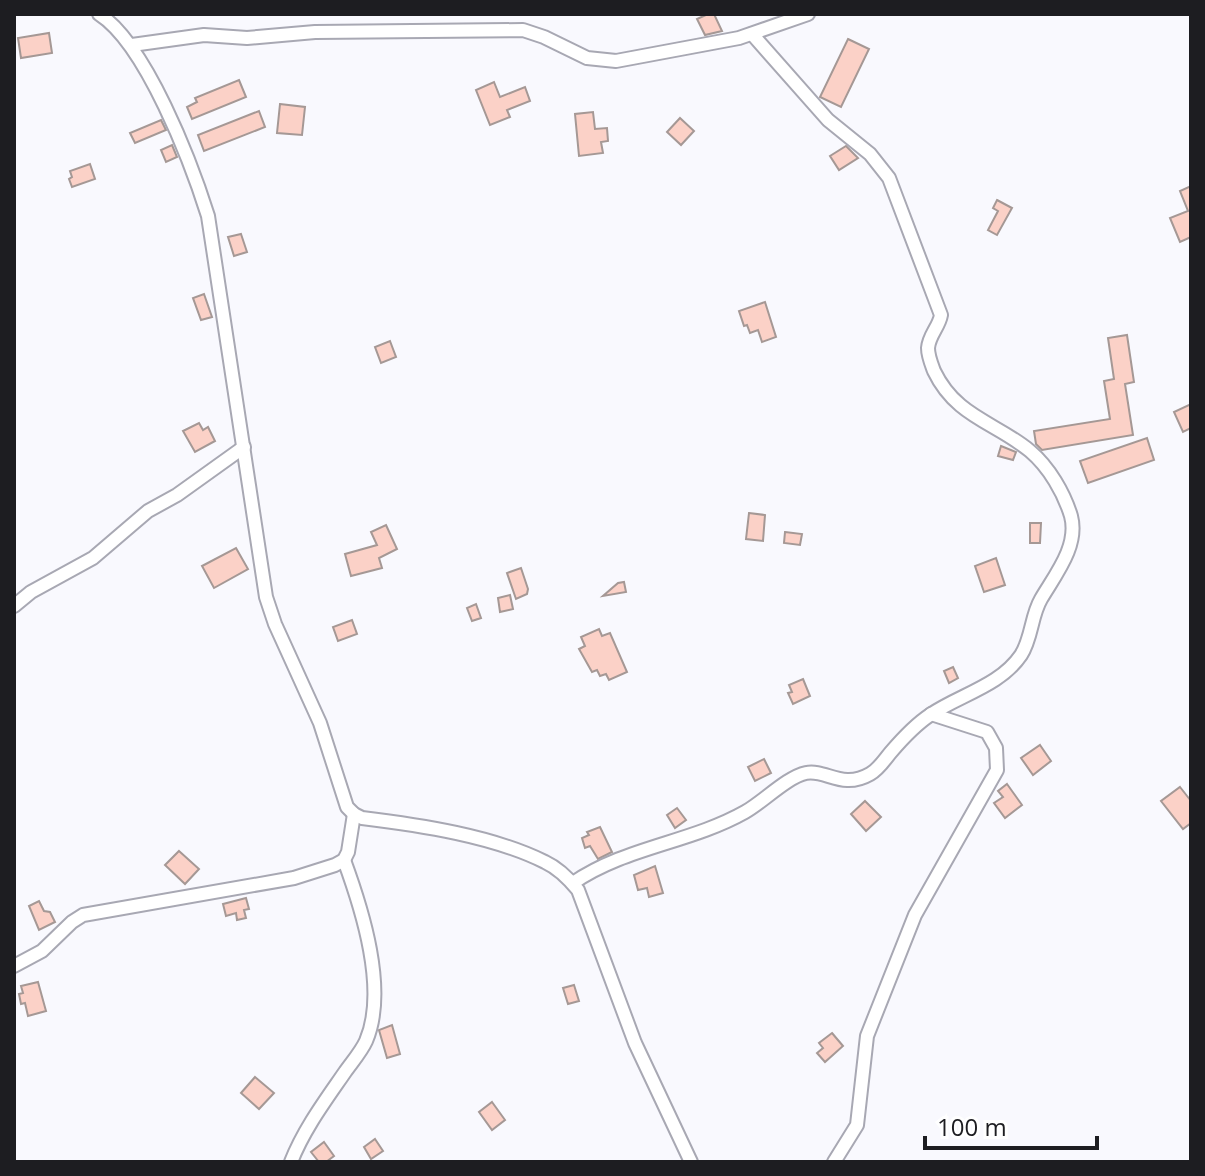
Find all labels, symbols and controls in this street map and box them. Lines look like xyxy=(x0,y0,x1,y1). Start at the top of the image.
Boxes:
scale bar xyxy=(925,1100,1097,1150)
text: 100 m xyxy=(937,1110,1007,1143)

